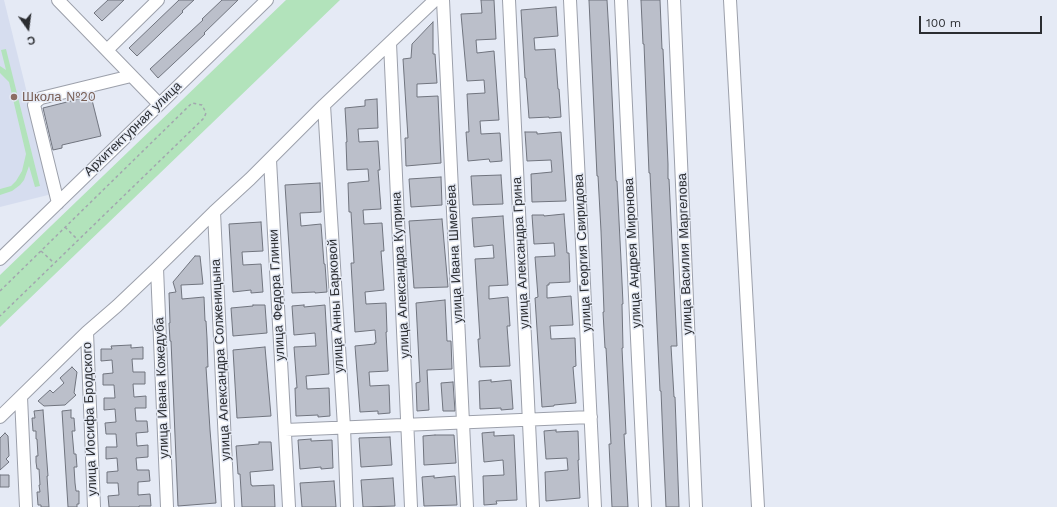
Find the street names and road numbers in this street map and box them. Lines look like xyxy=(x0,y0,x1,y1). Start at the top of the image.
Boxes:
street label: Архитектурная улица xyxy=(81,78,185,180)
street label: улица Василия Маргелова xyxy=(674,173,696,335)
street label: улица Георгия Свиридова xyxy=(571,174,595,332)
street label: улица Александра Грина xyxy=(509,177,533,329)
street label: улица Андрея Миронова xyxy=(621,177,645,329)
street label: улица Ивана Шмелёва xyxy=(444,184,466,324)
street label: улица Александра Куприна xyxy=(389,191,413,359)
street label: улица Федора Глинки xyxy=(266,229,288,361)
street label: улица Анны Барковой xyxy=(325,239,347,373)
street label: улица Александра Солженицына xyxy=(208,259,234,461)
street label: улица Ивана Кожедуба xyxy=(152,317,172,459)
street label: улица Иосифа Бродского xyxy=(80,342,100,496)

